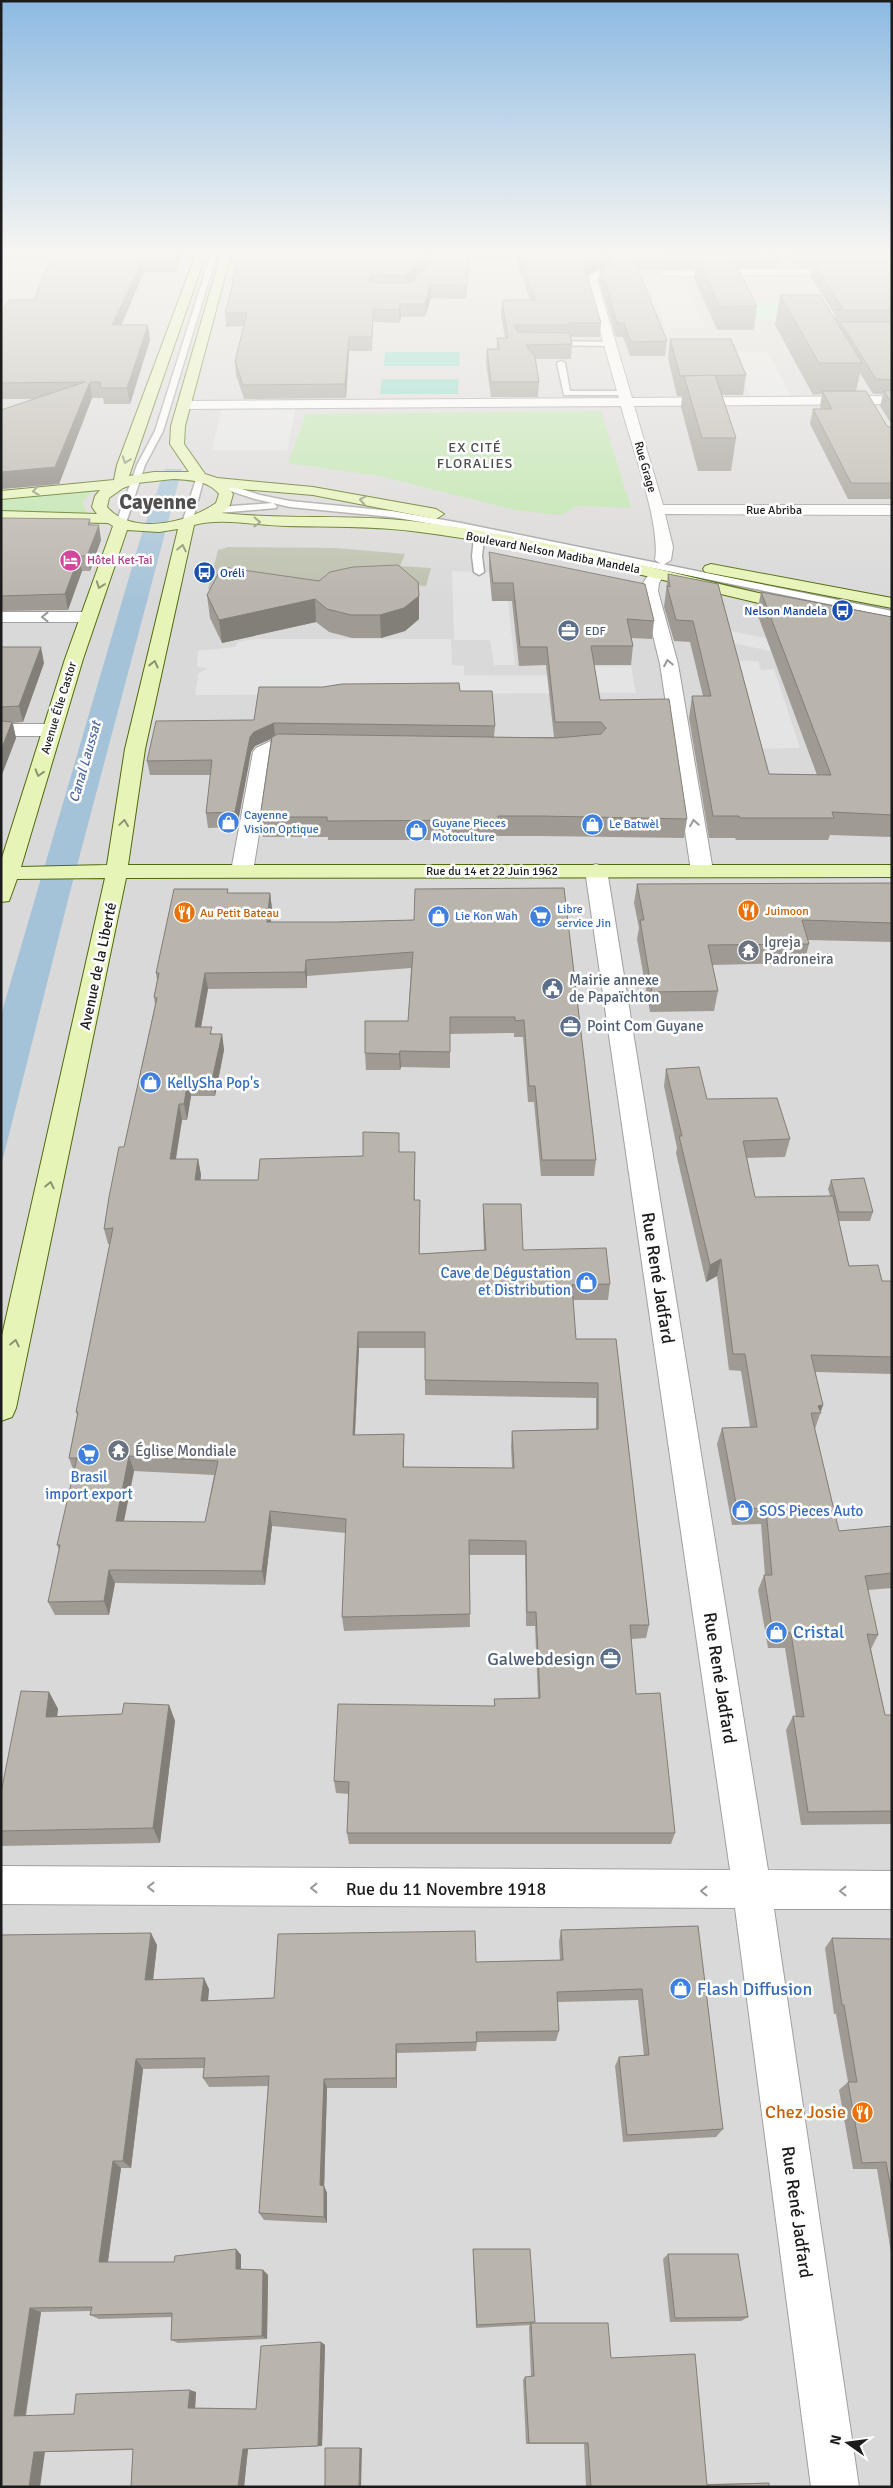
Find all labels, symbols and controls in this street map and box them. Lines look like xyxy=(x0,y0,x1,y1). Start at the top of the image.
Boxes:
district label: EX CITÉ FLORALIES xyxy=(437,439,513,472)
street label: Rue Grage xyxy=(631,440,659,494)
one-way arrow xyxy=(122,455,132,463)
one-way arrow xyxy=(31,485,39,496)
district label: Cayenne xyxy=(119,489,197,515)
one-way arrow xyxy=(358,495,367,505)
street label: Rue Abriba xyxy=(746,503,802,518)
one-way arrow xyxy=(254,517,261,527)
street label: Boulevard Nelson Madiba Mandela xyxy=(465,529,641,577)
one-way arrow xyxy=(176,544,186,553)
hotel icon: Hôtel Ket-Tai xyxy=(59,548,83,572)
place label: Hôtel Ket-Tai xyxy=(87,553,153,568)
bus stop icon: Oréli xyxy=(192,561,216,585)
place label: Oréli xyxy=(220,566,245,581)
one-way arrow xyxy=(96,580,106,589)
bus stop icon: Nelson Mandela xyxy=(831,599,855,623)
place label: Nelson Mandela xyxy=(744,604,827,619)
one-way arrow xyxy=(41,612,48,622)
office icon: EDF xyxy=(557,619,581,643)
place label: EDF xyxy=(585,624,606,639)
one-way arrow xyxy=(663,658,674,667)
one-way arrow xyxy=(148,659,159,668)
street label: Avenue Élie Castor xyxy=(38,660,80,756)
water label: Canal Laussat xyxy=(65,718,105,804)
one-way arrow xyxy=(35,769,45,777)
place label: Cayenne Vision Optique xyxy=(244,808,319,837)
shop icon: Cayenne Vision Optique xyxy=(216,810,240,834)
shop icon: Le Batwèl xyxy=(581,812,605,836)
place label: Guyane Pieces Motoculture xyxy=(432,816,506,845)
place label: Le Batwèl xyxy=(609,817,660,832)
shop icon: Guyane Pieces Motoculture xyxy=(404,818,428,842)
one-way arrow xyxy=(690,818,700,827)
one-way arrow xyxy=(118,819,129,827)
street label: Rue du 14 et 22 Juin 1962 xyxy=(426,864,558,879)
restaurant icon: Juimoon xyxy=(737,899,761,923)
street label: Avenue de la Liberté xyxy=(76,901,120,1031)
restaurant icon: Au Petit Bateau xyxy=(172,901,196,925)
place label: Libre service Jin xyxy=(557,902,611,931)
shop icon: Lie Kon Wah xyxy=(427,904,451,928)
supermarket icon: Libre service Jin xyxy=(529,904,553,928)
place label: Juimoon xyxy=(765,904,809,919)
place label: Au Petit Bateau xyxy=(200,906,279,921)
place label: Lie Kon Wah xyxy=(455,909,518,924)
place label: Igreja Padroneira xyxy=(764,933,833,968)
temple icon: Igreja Padroneira xyxy=(736,939,760,963)
place label: Mairie annexe de Papaïchton xyxy=(569,971,660,1006)
public building icon: Mairie annexe de Papaïchton xyxy=(541,977,565,1001)
office icon: Point Com Guyane xyxy=(559,1014,583,1038)
place label: Point Com Guyane xyxy=(587,1017,704,1035)
shop icon: KellySha Pop's xyxy=(139,1071,163,1095)
place label: KellySha Pop's xyxy=(167,1074,260,1092)
one-way arrow xyxy=(44,1180,55,1189)
street label: Rue René Jadfard xyxy=(637,1211,679,1345)
place label: Cave de Dégustation et Distribution xyxy=(440,1264,571,1299)
shop icon: Cave de Dégustation et Distribution xyxy=(575,1270,599,1294)
one-way arrow xyxy=(9,1339,20,1348)
temple icon: Église Mondiale xyxy=(107,1439,131,1463)
place label: Église Mondiale xyxy=(135,1441,236,1460)
supermarket icon: Brasil import export xyxy=(77,1442,101,1466)
place label: Brasil import export xyxy=(45,1468,133,1503)
shop icon: SOS Pieces Auto xyxy=(731,1499,755,1523)
place label: SOS Pieces Auto xyxy=(759,1502,864,1520)
street label: Rue René Jadfard xyxy=(699,1611,741,1745)
shop icon: Cristal xyxy=(765,1620,789,1644)
place label: Cristal xyxy=(793,1621,844,1643)
office icon: Galwebdesign xyxy=(599,1647,623,1671)
place label: Galwebdesign xyxy=(487,1648,595,1670)
street label: Rue du 11 Novembre 1918 xyxy=(346,1878,546,1900)
one-way arrow xyxy=(147,1881,155,1892)
one-way arrow xyxy=(309,1883,317,1893)
one-way arrow xyxy=(699,1886,707,1896)
one-way arrow xyxy=(839,1886,846,1896)
shop icon: Flash Diffusion xyxy=(669,1977,693,2001)
place label: Flash Diffusion xyxy=(697,1978,812,2000)
restaurant icon: Chez Josie xyxy=(850,2100,874,2124)
place label: Chez Josie xyxy=(765,2101,846,2123)
street label: Rue René Jadfard xyxy=(777,2145,817,2279)
north arrow xyxy=(823,2418,873,2468)
text: N xyxy=(826,2433,845,2447)

